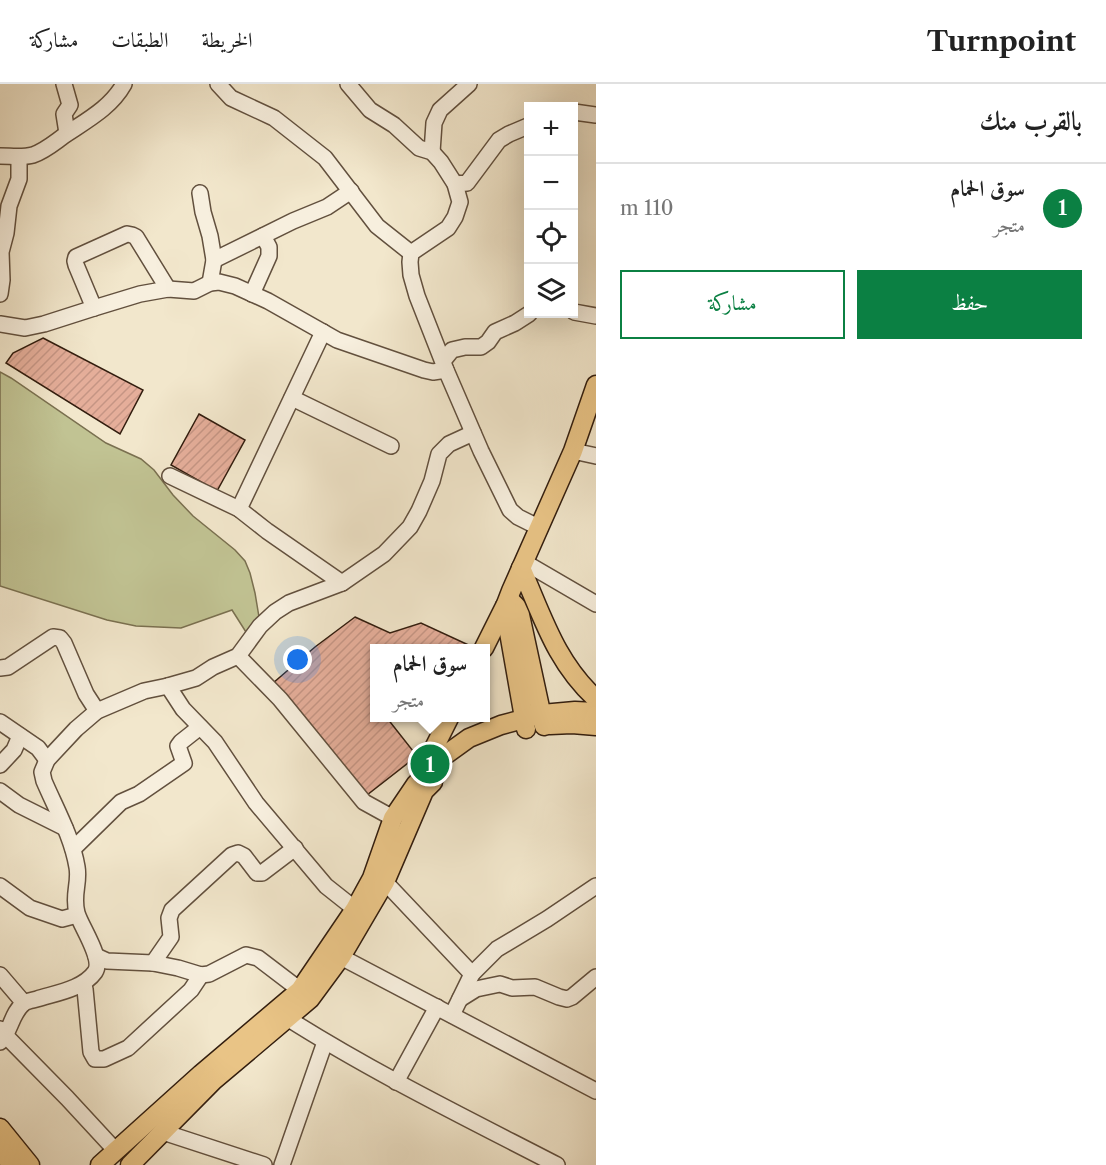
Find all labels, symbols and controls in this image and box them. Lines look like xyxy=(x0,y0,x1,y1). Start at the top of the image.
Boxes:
text: Turnpoint xyxy=(927,24,1076,58)
text: مشاركة xyxy=(30,27,78,52)
text: الطبقات xyxy=(111,27,168,52)
text: الخريطة xyxy=(201,27,253,52)
map controls xyxy=(524,102,578,318)
button: + xyxy=(524,102,578,156)
text: بالقرب منك xyxy=(979,105,1082,137)
button: − xyxy=(524,156,578,210)
text: سوق الحمام xyxy=(950,175,1025,202)
text: 110 m xyxy=(620,196,673,220)
text: 1 xyxy=(1058,196,1067,220)
button: locate xyxy=(524,210,578,264)
text: متجر xyxy=(993,213,1025,237)
button: layers xyxy=(524,264,578,318)
button: مشاركة xyxy=(620,270,845,339)
button: حفظ xyxy=(857,270,1082,339)
popup xyxy=(370,644,490,722)
your location xyxy=(283,645,312,674)
text: سوق الحمام xyxy=(393,650,467,677)
text: متجر xyxy=(393,688,424,712)
pin: 1 xyxy=(410,742,450,786)

